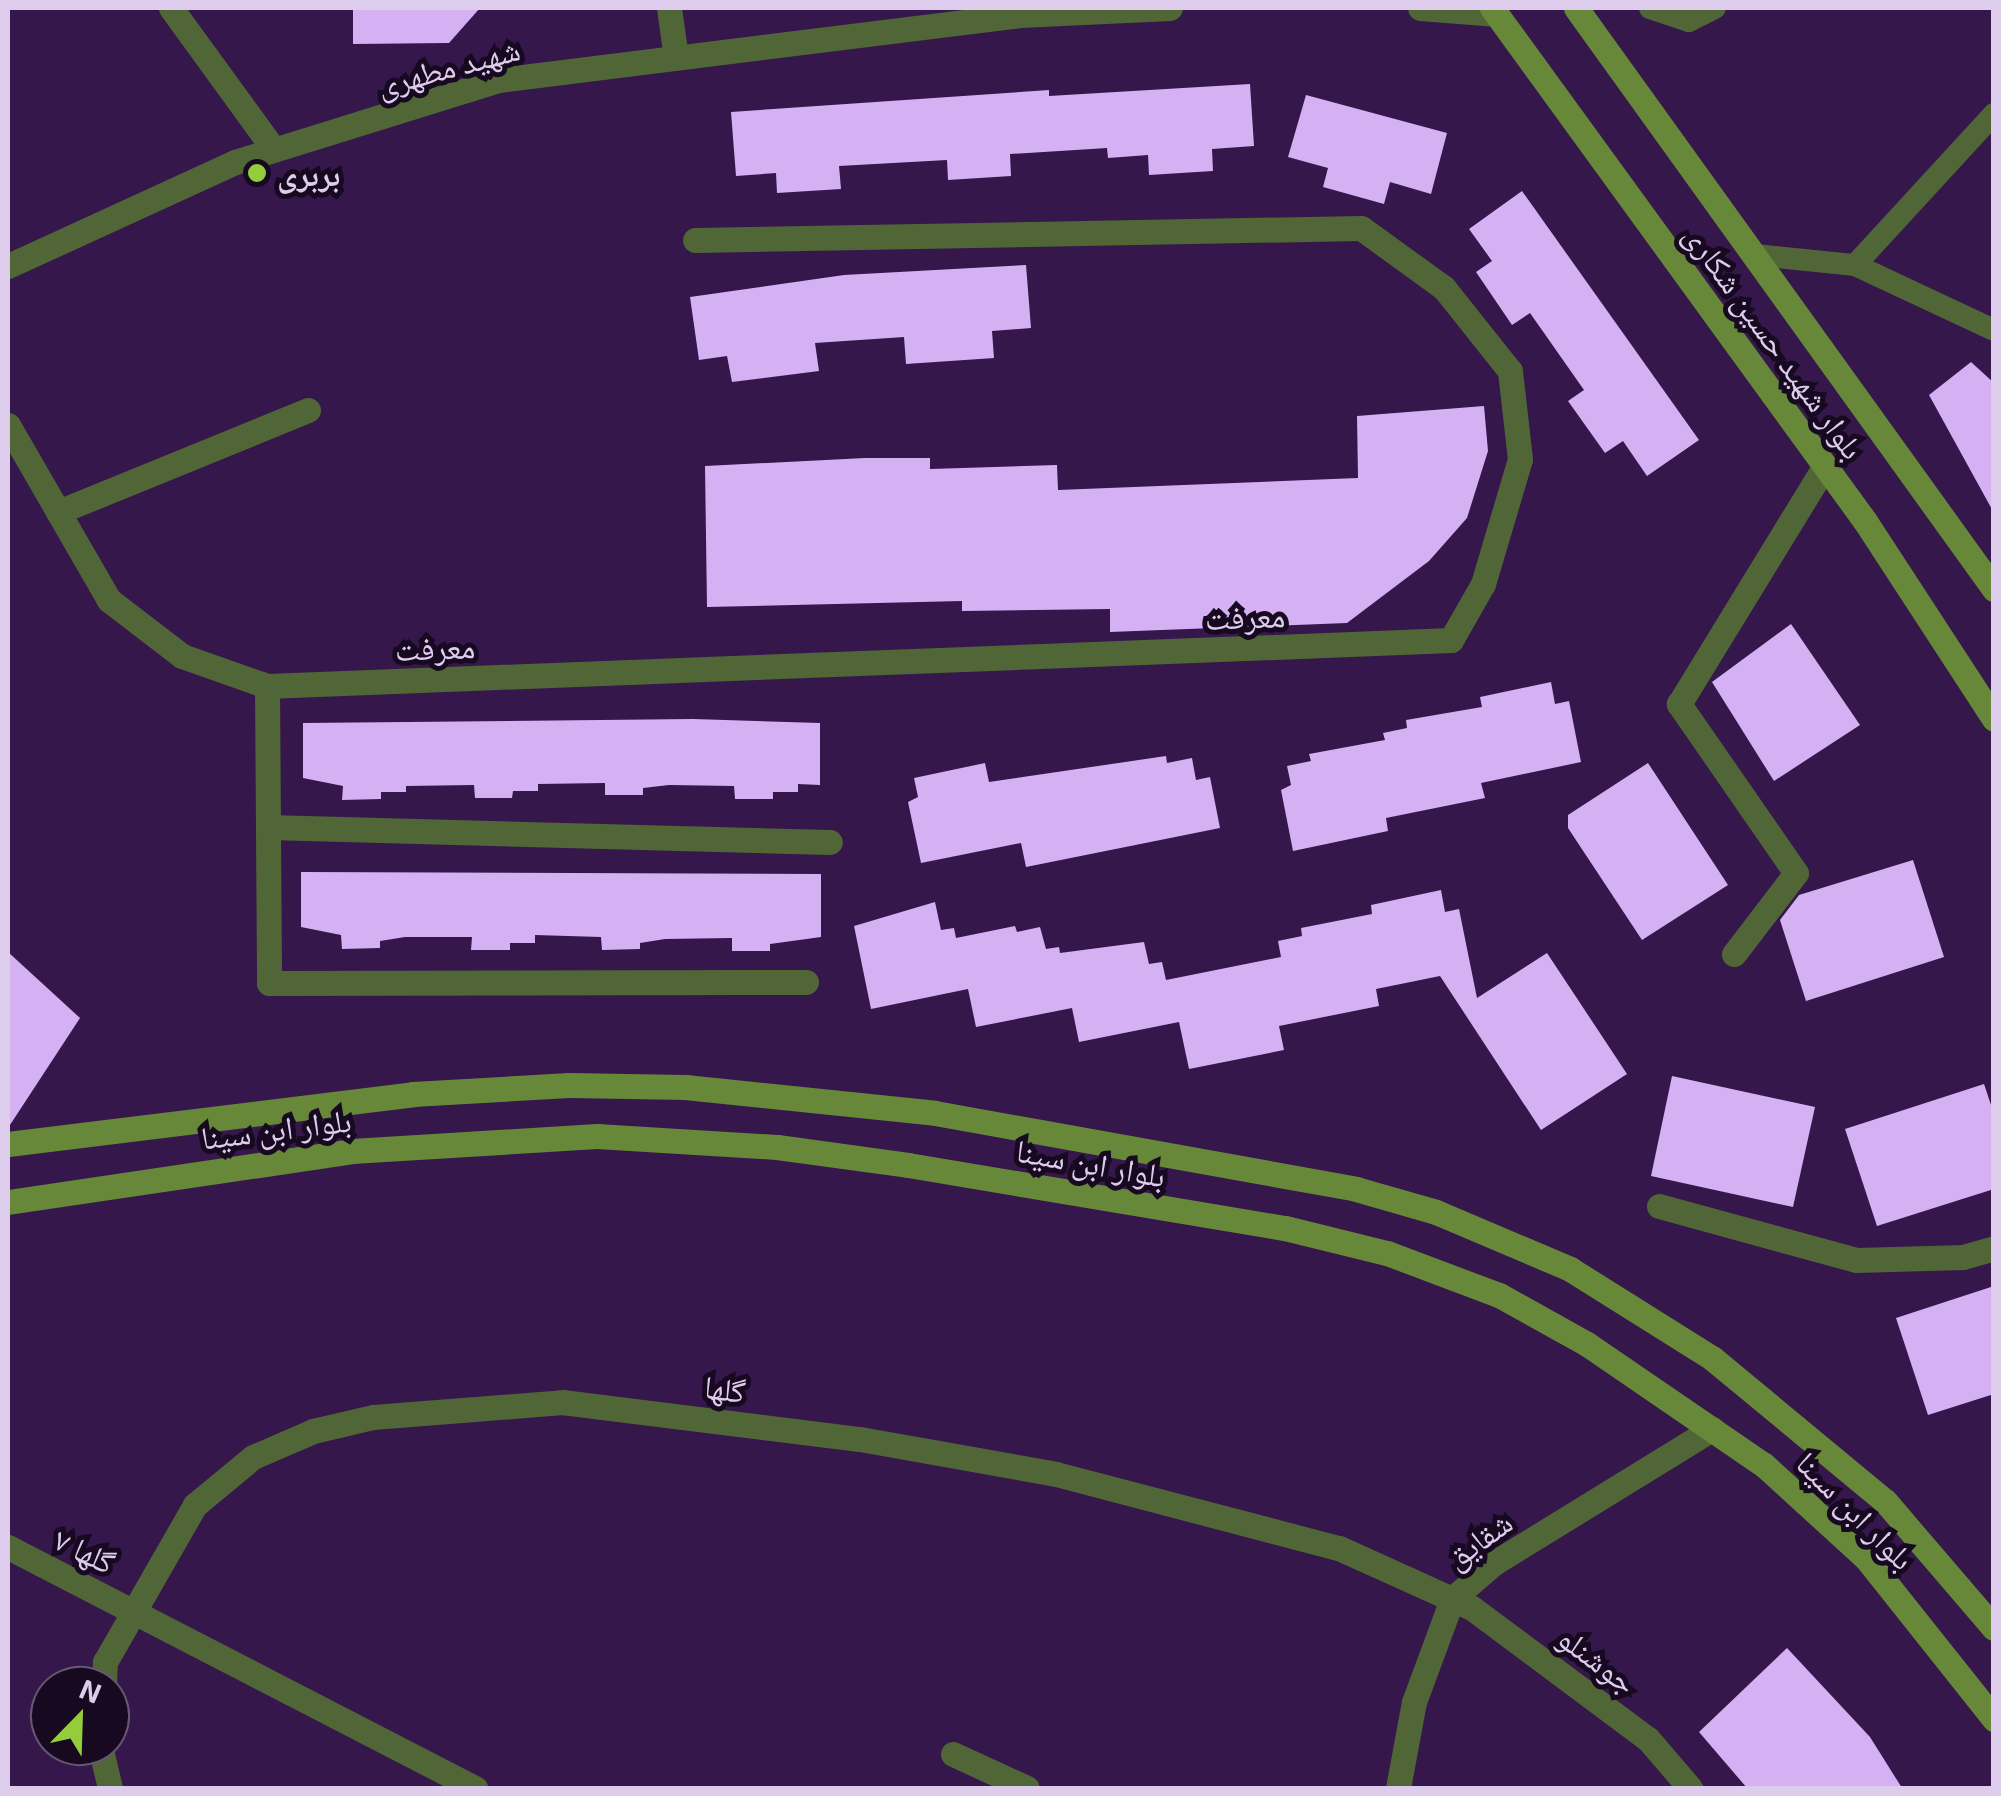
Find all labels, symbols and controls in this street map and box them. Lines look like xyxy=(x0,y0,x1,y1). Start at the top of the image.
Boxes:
street label: شهید مطهری xyxy=(372,28,524,104)
place label: بربری xyxy=(277,154,340,192)
marker: بربری xyxy=(246,162,268,184)
street label: بلوار شهید حسین شکاری xyxy=(1677,216,1873,466)
street label: معرفت xyxy=(1204,595,1286,637)
street label: معرفت xyxy=(394,626,476,668)
street label: بلوار ابن سینا xyxy=(199,1100,353,1156)
street label: بلوار ابن سینا xyxy=(1013,1130,1169,1194)
street label: گلها xyxy=(702,1366,748,1410)
street label: بلوار ابن سینا xyxy=(1789,1443,1923,1577)
street label: شقایق xyxy=(1437,1502,1519,1576)
street label: گلها ۷ xyxy=(48,1519,122,1581)
street label: جوشنلو xyxy=(1551,1617,1645,1701)
north arrow xyxy=(30,1666,130,1766)
text: N xyxy=(75,1671,107,1710)

